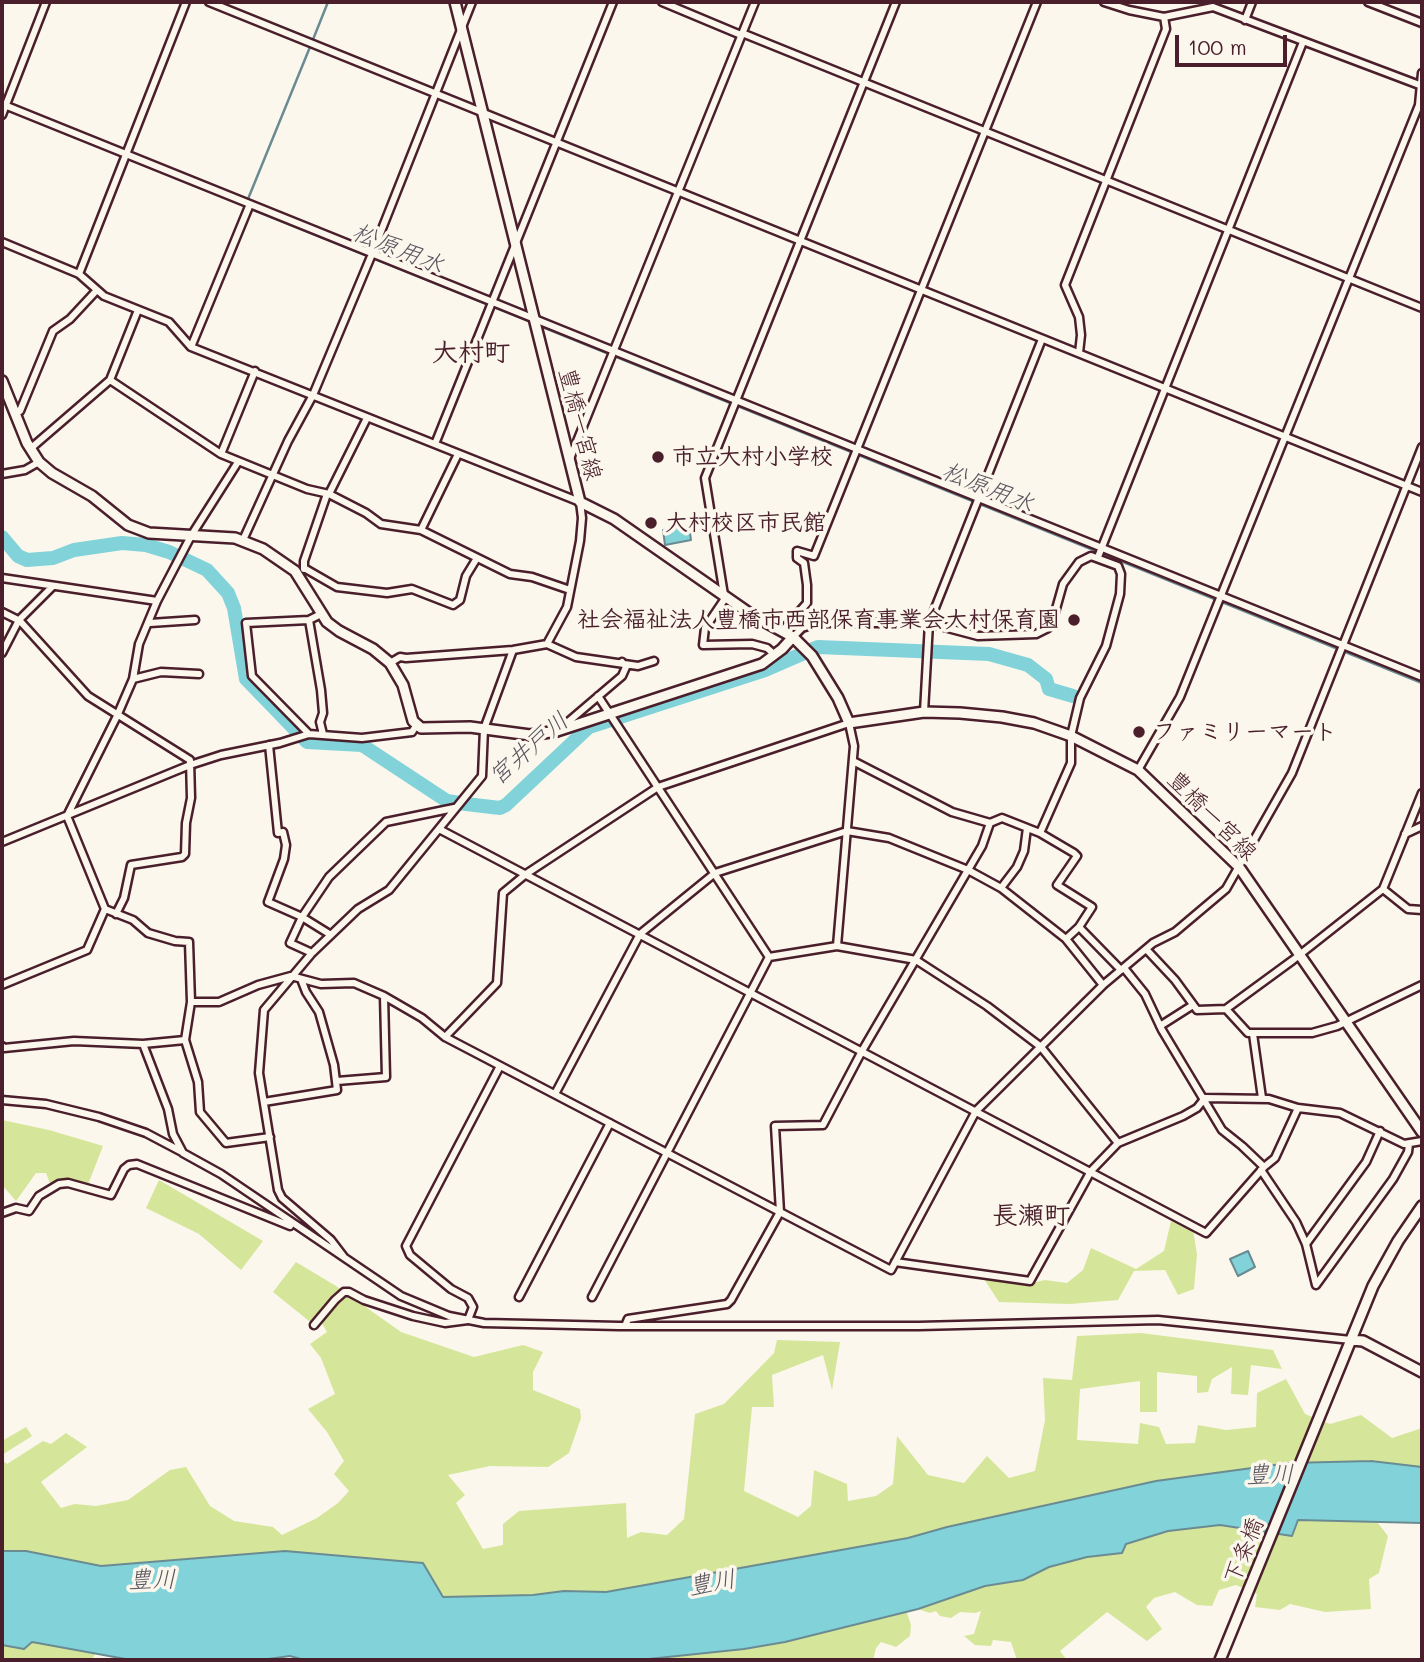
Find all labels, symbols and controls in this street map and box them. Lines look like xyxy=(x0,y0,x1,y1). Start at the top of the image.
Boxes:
scale bar xyxy=(1179,21,1291,65)
text: 100 m xyxy=(1188,33,1247,60)
water label: 松原用水 xyxy=(348,218,448,280)
district label: 大村町 xyxy=(432,337,510,369)
street label: 豊橋一宮線 xyxy=(553,365,607,483)
place label: 市立大村小学校 xyxy=(672,443,833,471)
marker: 市立大村小学校 xyxy=(650,449,666,465)
water label: 松原用水 xyxy=(938,457,1038,519)
place label: 大村校区市民館 xyxy=(665,509,826,537)
marker: 大村校区市民館 xyxy=(643,515,659,531)
place label: 社会福祉法人豊橋市西部保育事業会大村保育園 xyxy=(577,606,1060,634)
marker: 社会福祉法人豊橋市西部保育事業会大村保育園 xyxy=(1066,612,1082,628)
water label: 宮井戸川 xyxy=(483,707,575,791)
place label: ファミリーマート xyxy=(1153,718,1337,746)
marker: ファミリーマート xyxy=(1131,724,1147,740)
street label: 豊橋一宮線 xyxy=(1162,766,1262,866)
district label: 長瀬町 xyxy=(992,1200,1070,1232)
water label: 豊川 xyxy=(1246,1460,1294,1490)
street label: 下条橋 xyxy=(1218,1514,1270,1588)
water label: 豊川 xyxy=(128,1565,176,1595)
water label: 豊川 xyxy=(686,1565,738,1601)

